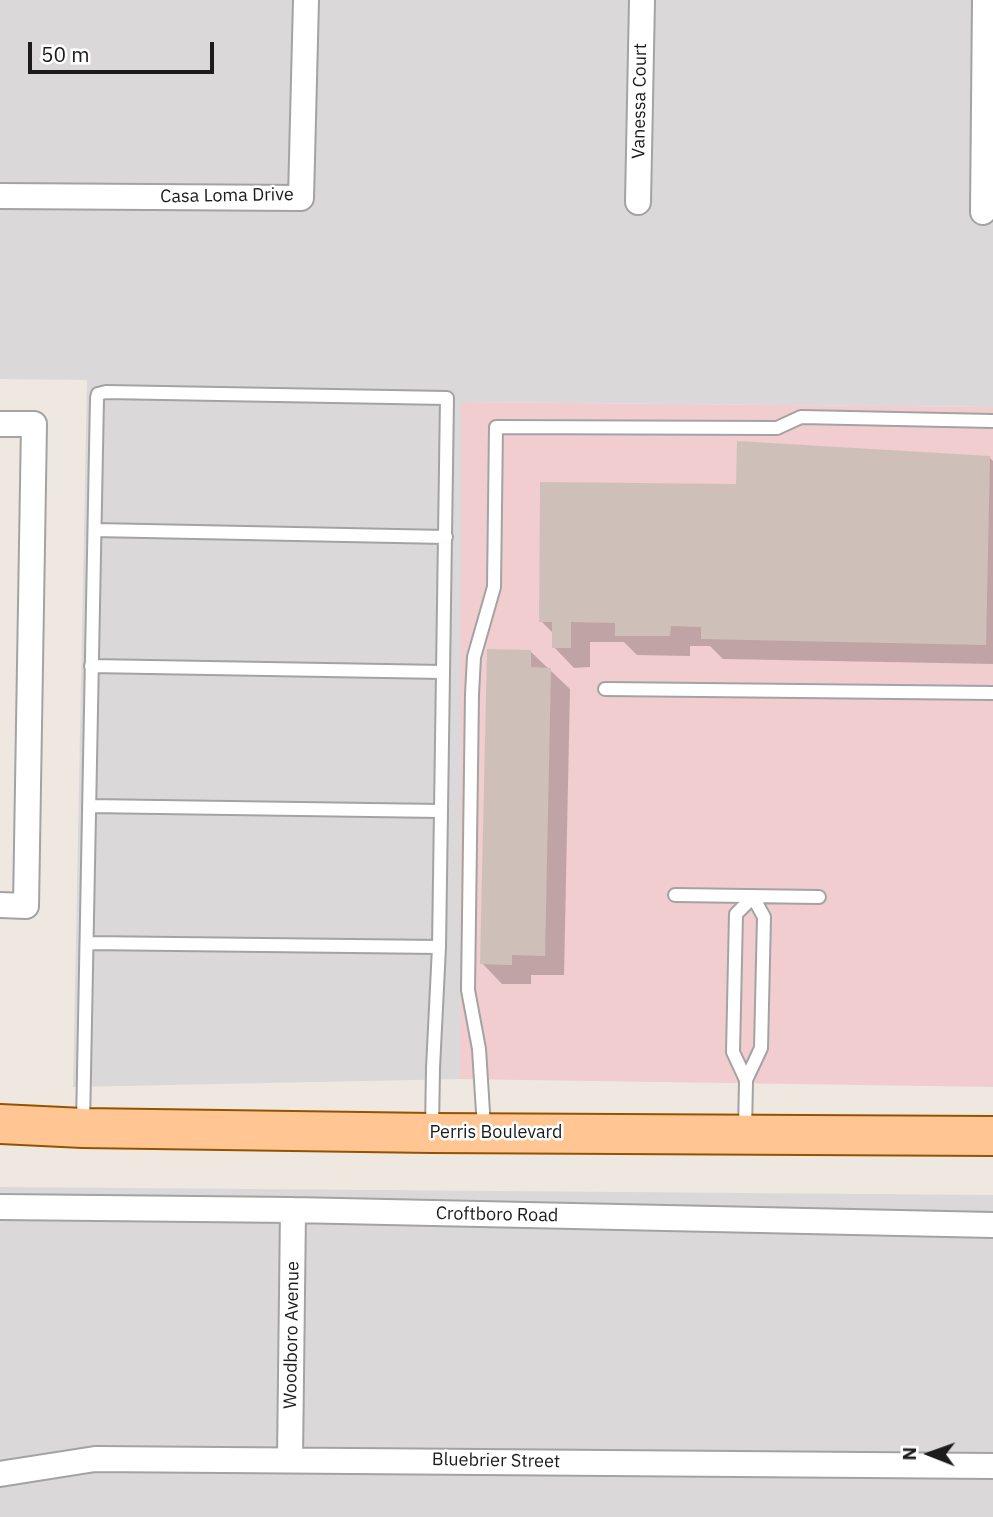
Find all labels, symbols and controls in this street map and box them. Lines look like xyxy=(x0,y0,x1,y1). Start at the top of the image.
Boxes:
scale bar xyxy=(32,28,217,72)
text: 50 m xyxy=(41,40,90,68)
street label: Vanessa Court xyxy=(628,43,652,159)
street label: Casa Loma Drive xyxy=(160,184,294,208)
street label: Perris Boulevard xyxy=(429,1122,563,1144)
street label: Croftboro Road xyxy=(436,1203,558,1227)
street label: Woodboro Avenue xyxy=(280,1261,304,1409)
north arrow xyxy=(895,1419,965,1489)
text: N xyxy=(897,1447,921,1461)
street label: Bluebrier Street xyxy=(432,1449,560,1473)

